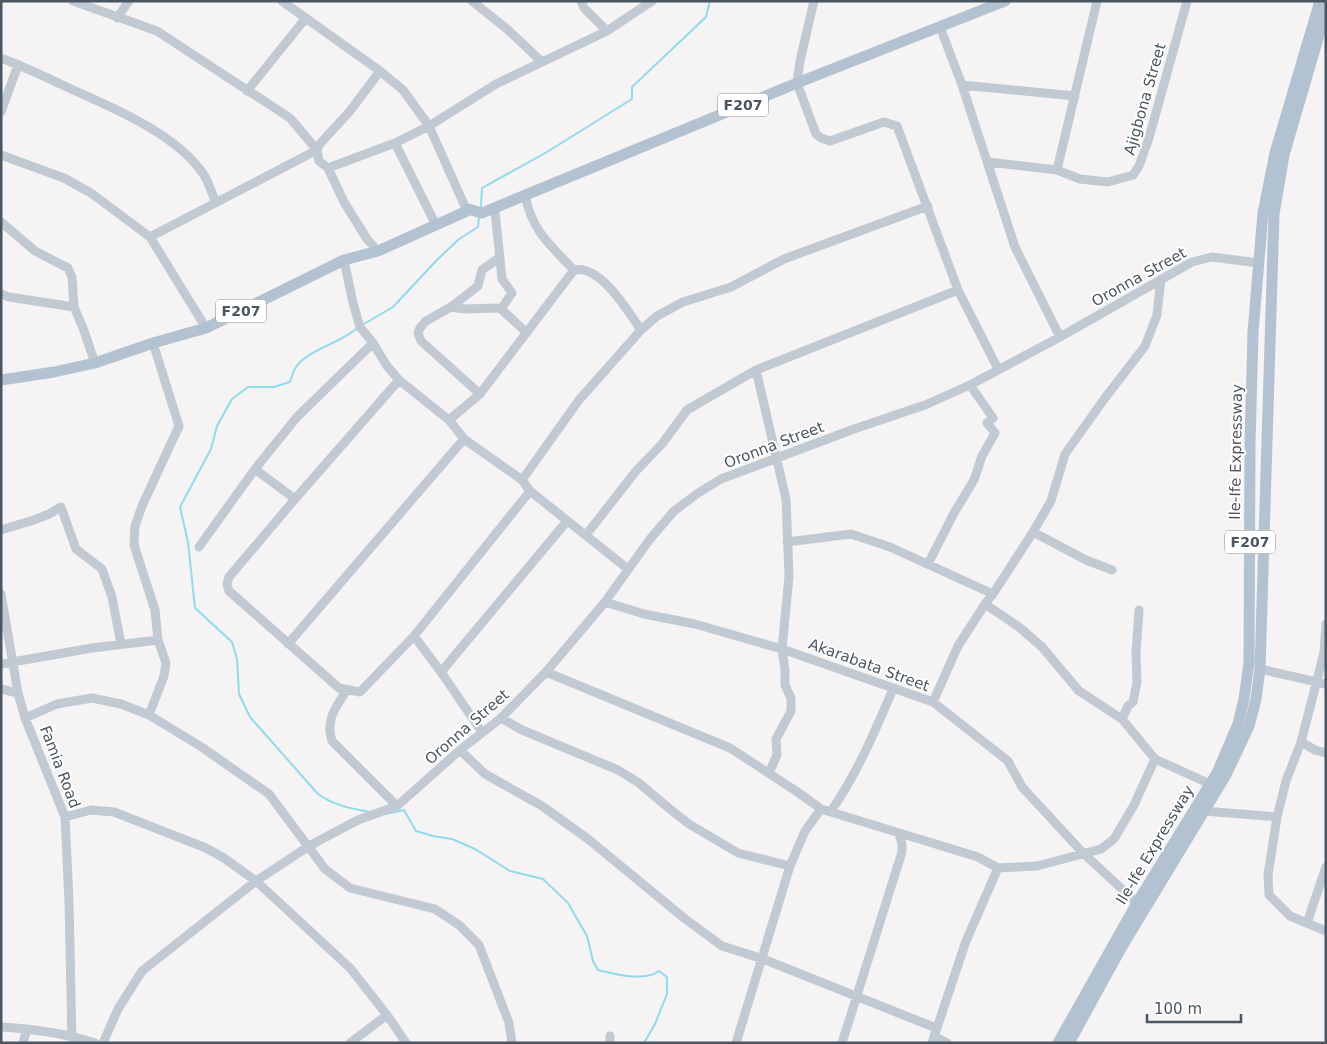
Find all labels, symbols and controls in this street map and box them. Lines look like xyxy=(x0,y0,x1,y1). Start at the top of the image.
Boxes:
street label: Ajigbona Street xyxy=(1120,41,1170,157)
road number: F207 xyxy=(718,94,768,116)
street label: Oronna Street xyxy=(1089,244,1190,310)
road number: F207 xyxy=(216,300,266,322)
street label: Ile-Ife Expressway xyxy=(1226,384,1246,520)
street label: Oronna Street xyxy=(722,418,827,472)
road number: F207 xyxy=(1225,530,1275,554)
street label: Akarabata Street xyxy=(806,635,932,695)
street label: Oronna Street xyxy=(421,686,513,768)
street label: Famia Road xyxy=(36,723,84,811)
street label: Ile-Ife Expressway xyxy=(1112,782,1198,908)
scale bar xyxy=(1147,992,1241,1024)
text: 100 m xyxy=(1154,1000,1202,1018)

